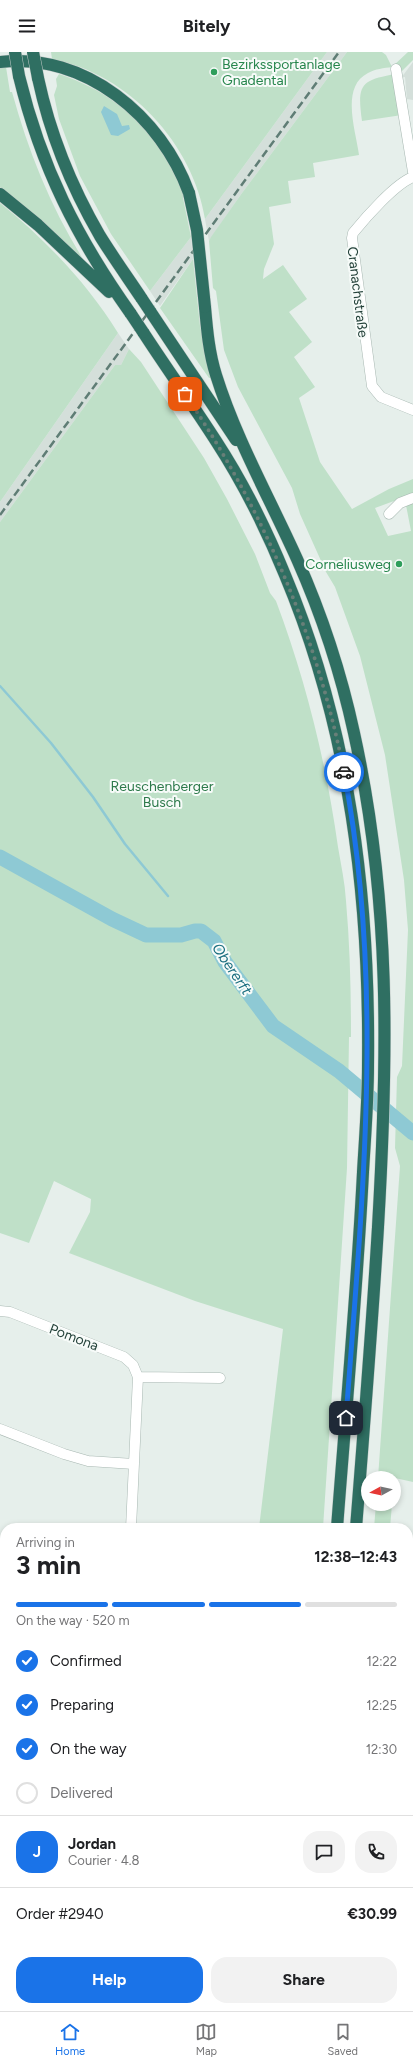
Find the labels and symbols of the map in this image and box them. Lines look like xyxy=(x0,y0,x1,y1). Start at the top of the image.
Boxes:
place label: Bezirkssportanlage Gnadental xyxy=(222,56,341,89)
marker: Bezirkssportanlage Gnadental xyxy=(209,67,219,77)
street label: Cranachstraße xyxy=(343,246,372,339)
pin xyxy=(168,377,202,411)
place label: Corneliusweg xyxy=(305,556,391,573)
marker: Corneliusweg xyxy=(394,559,404,569)
courier xyxy=(324,752,364,792)
park label: Reuschenberger Busch xyxy=(111,778,214,811)
water label: Obererft xyxy=(208,940,256,998)
street label: Pomona xyxy=(47,1320,101,1355)
pin xyxy=(329,1401,363,1435)
north arrow xyxy=(361,1471,401,1511)

